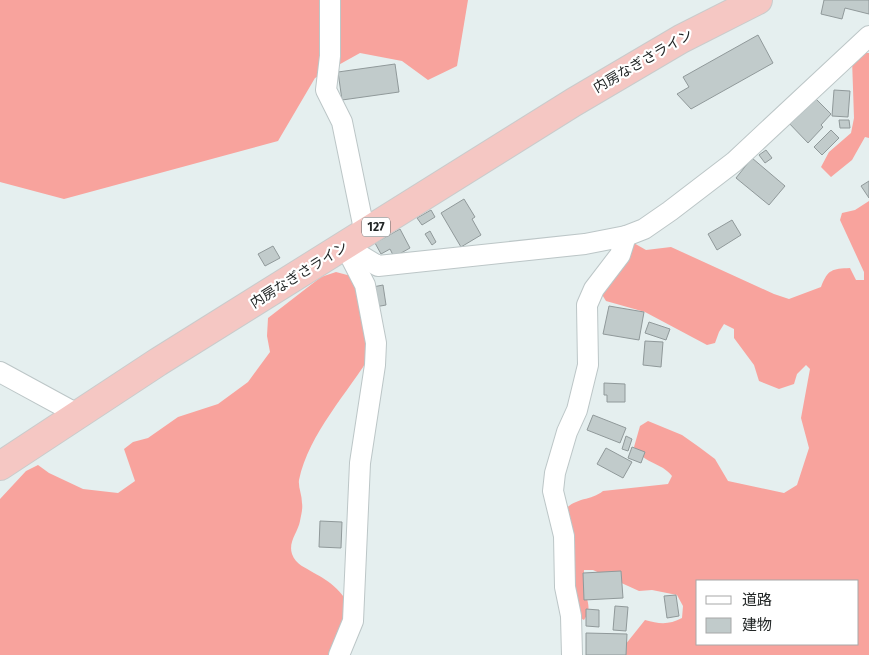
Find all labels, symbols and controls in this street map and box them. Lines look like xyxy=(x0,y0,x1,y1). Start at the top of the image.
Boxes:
street label: 内房なぎさライン xyxy=(590,26,696,96)
road number: 127 xyxy=(362,218,390,236)
street label: 内房なぎさライン xyxy=(247,238,351,312)
legend xyxy=(696,580,859,645)
text: 道路 xyxy=(742,591,772,609)
text: 建物 xyxy=(742,616,772,634)

